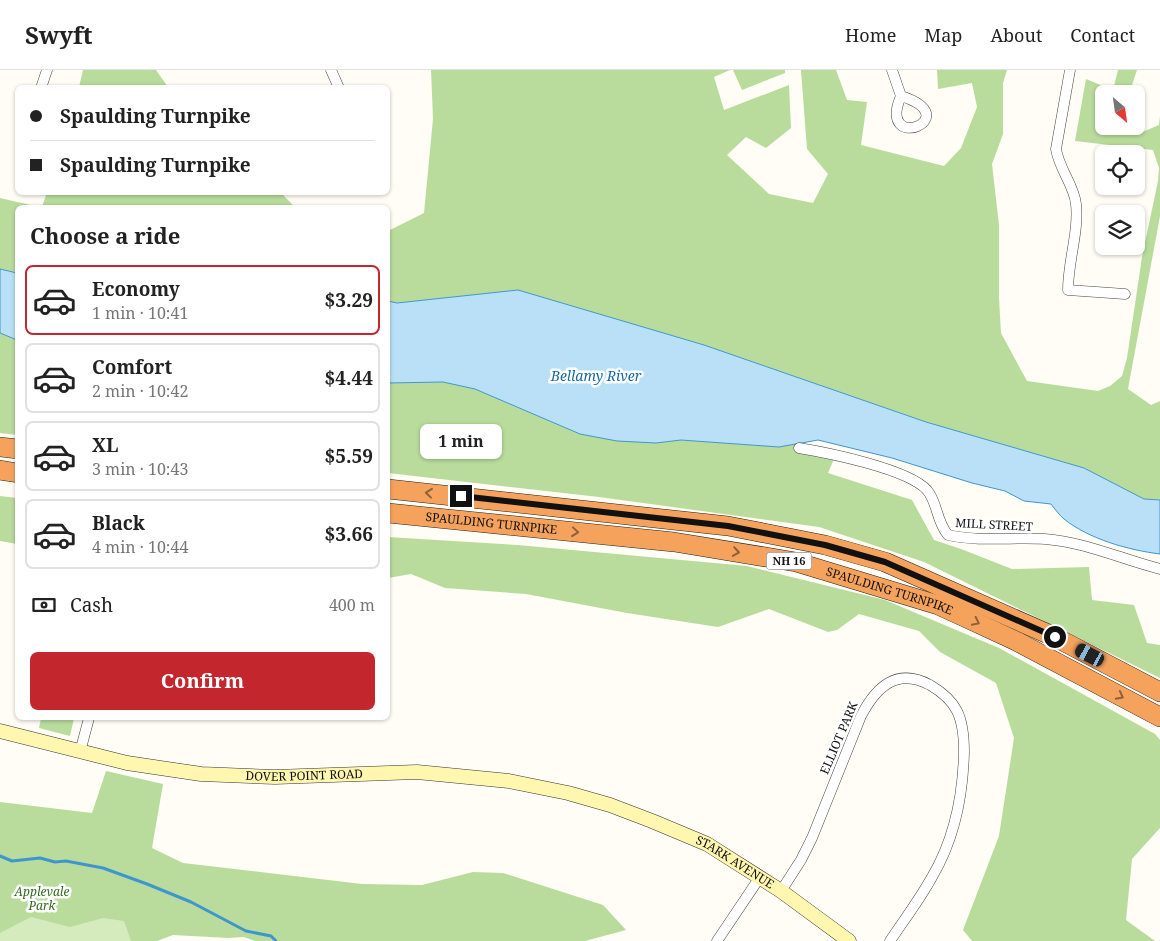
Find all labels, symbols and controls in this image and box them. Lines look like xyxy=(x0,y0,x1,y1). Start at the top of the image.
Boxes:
text: Swyft xyxy=(25,18,93,51)
text: Home xyxy=(845,23,896,47)
text: Map xyxy=(924,23,962,47)
text: About xyxy=(990,23,1042,47)
text: Contact xyxy=(1070,23,1135,47)
north arrow xyxy=(1095,85,1145,135)
map controls xyxy=(1095,85,1145,255)
text: Spaulding Turnpike xyxy=(60,103,251,129)
button: locate xyxy=(1095,145,1145,195)
text: Spaulding Turnpike xyxy=(60,152,251,178)
button: layers xyxy=(1095,205,1145,255)
text: Choose a ride xyxy=(30,220,180,250)
text: Economy xyxy=(92,276,180,302)
icon: car xyxy=(32,278,77,323)
text: $3.29 xyxy=(324,287,373,313)
text: 1 min · 10:41 xyxy=(92,302,188,324)
text: Comfort xyxy=(92,354,172,380)
icon: car xyxy=(32,356,77,401)
text: $4.44 xyxy=(324,365,373,391)
water label: Bellamy River xyxy=(550,366,642,385)
text: 2 min · 10:42 xyxy=(92,380,188,402)
callout: 1 min xyxy=(420,424,502,458)
text: 1 min xyxy=(438,430,484,452)
text: XL xyxy=(92,432,118,458)
icon: car xyxy=(32,434,77,479)
text: $5.59 xyxy=(324,443,373,469)
text: 3 min · 10:43 xyxy=(92,458,188,480)
route end xyxy=(450,485,472,507)
one-way arrow xyxy=(425,488,433,499)
street label: SPAULDING TURNPIKE xyxy=(425,508,558,538)
text: Black xyxy=(92,510,145,536)
icon: car xyxy=(32,512,77,557)
street label: MILL STREET xyxy=(955,514,1034,535)
text: $3.66 xyxy=(324,521,373,547)
one-way arrow xyxy=(572,526,580,537)
text: 4 min · 10:44 xyxy=(92,536,188,558)
one-way arrow xyxy=(733,546,741,557)
road number: NH 16 xyxy=(766,552,812,570)
street label: SPAULDING TURNPIKE xyxy=(824,563,956,619)
icon: cash xyxy=(30,591,58,619)
text: Cash xyxy=(70,592,113,618)
text: 400 m xyxy=(329,594,375,616)
one-way arrow xyxy=(970,616,979,626)
route start xyxy=(1044,626,1066,648)
car xyxy=(1073,641,1106,669)
button: Confirm xyxy=(30,652,375,710)
one-way arrow xyxy=(1115,690,1124,700)
street label: ELLIOT PARK xyxy=(816,698,862,777)
street label: DOVER POINT ROAD xyxy=(245,765,364,785)
street label: STARK AVENUE xyxy=(693,831,777,892)
park label: Applevale Park xyxy=(14,883,70,914)

